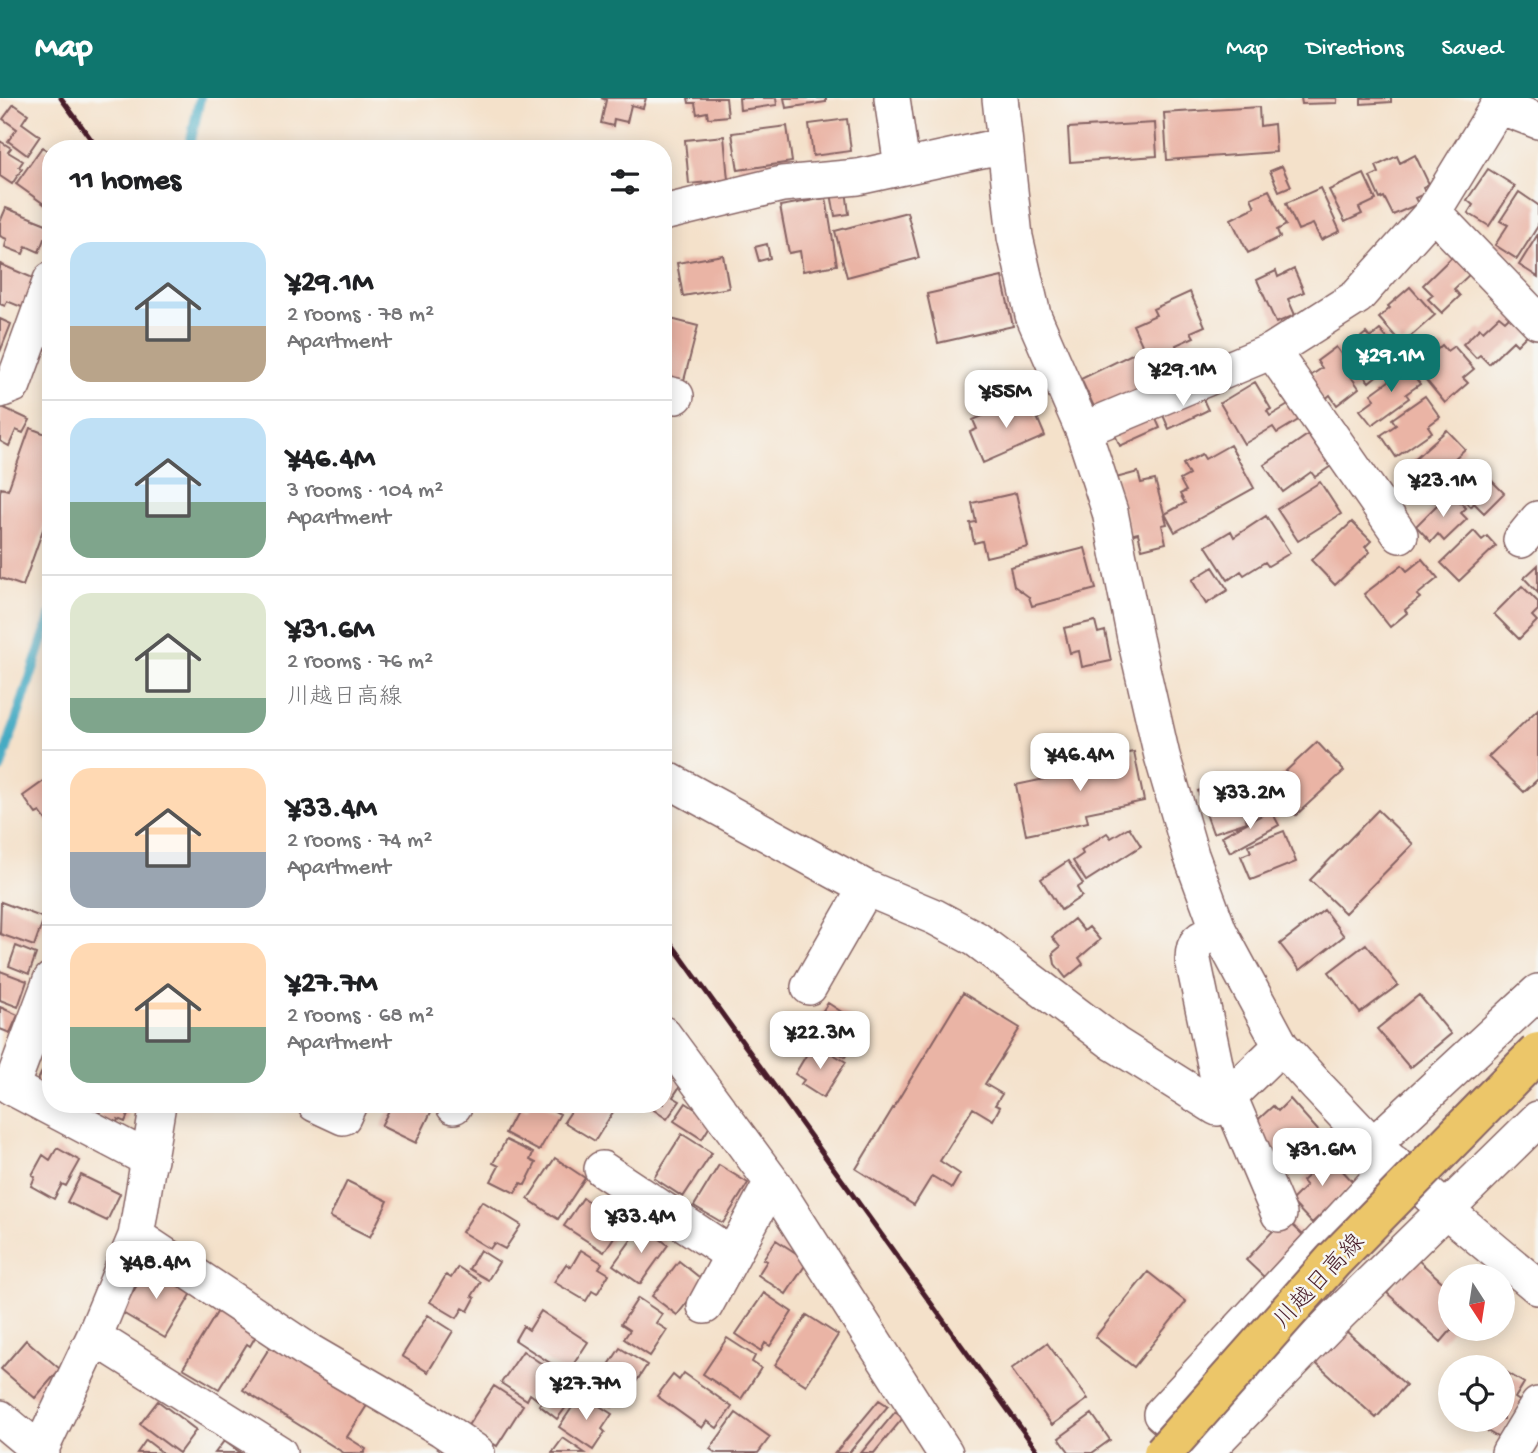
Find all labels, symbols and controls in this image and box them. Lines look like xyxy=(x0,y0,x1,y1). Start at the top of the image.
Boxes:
text: Map xyxy=(35,30,92,68)
text: Map xyxy=(1226,35,1268,64)
text: Directions xyxy=(1306,35,1404,64)
text: Saved xyxy=(1442,35,1503,64)
icon: filters xyxy=(606,163,644,201)
text: 11 homes xyxy=(70,165,181,200)
text: ¥29.1M xyxy=(287,267,373,302)
icon: home xyxy=(126,270,210,354)
text: 2 rooms · 78 m² xyxy=(287,302,434,329)
text: Apartment xyxy=(287,329,391,356)
pin: ¥29.1M xyxy=(1334,334,1448,394)
text: ¥29.1M xyxy=(1358,343,1424,370)
pin: ¥29.1M xyxy=(1126,348,1240,408)
text: ¥29.1M xyxy=(1150,357,1216,384)
pin: ¥55M xyxy=(965,370,1047,430)
text: ¥55M xyxy=(981,379,1031,406)
text: ¥46.4M xyxy=(287,443,375,478)
icon: home xyxy=(126,446,210,530)
pin: ¥23.1M xyxy=(1386,460,1500,519)
text: ¥23.1M xyxy=(1410,468,1476,495)
text: 3 rooms · 104 m² xyxy=(287,478,443,505)
text: Apartment xyxy=(287,505,391,532)
text: ¥31.6M xyxy=(287,614,374,649)
icon: home xyxy=(126,621,210,705)
text: 2 rooms · 76 m² xyxy=(287,649,433,676)
text: 川越日高線 xyxy=(287,685,402,712)
pin: ¥46.4M xyxy=(1023,734,1137,793)
text: ¥46.4M xyxy=(1046,742,1114,769)
pin: ¥33.2M xyxy=(1193,772,1307,831)
text: ¥33.2M xyxy=(1216,780,1285,807)
text: ¥33.4M xyxy=(287,793,377,828)
icon: home xyxy=(126,796,210,880)
text: 2 rooms · 74 m² xyxy=(287,828,432,855)
text: Apartment xyxy=(287,855,391,882)
text: ¥27.7M xyxy=(287,968,377,1003)
icon: home xyxy=(126,971,210,1055)
text: 2 rooms · 68 m² xyxy=(287,1003,434,1030)
pin: ¥22.3M xyxy=(763,1012,877,1071)
text: ¥22.3M xyxy=(786,1020,854,1047)
text: Apartment xyxy=(287,1030,391,1057)
pin: ¥31.6M xyxy=(1265,1128,1379,1188)
text: ¥31.6M xyxy=(1289,1137,1355,1164)
pin: ¥33.4M xyxy=(584,1196,698,1255)
text: ¥33.4M xyxy=(607,1204,675,1231)
street label: 川越日高線 xyxy=(1268,1228,1372,1336)
pin: ¥48.4M xyxy=(99,1242,213,1301)
text: ¥48.4M xyxy=(122,1250,190,1277)
north arrow xyxy=(1438,1264,1516,1340)
map controls xyxy=(1438,1264,1515,1432)
button: locate xyxy=(1438,1355,1515,1432)
pin: ¥27.7M xyxy=(529,1362,643,1422)
text: ¥27.7M xyxy=(551,1371,621,1398)

